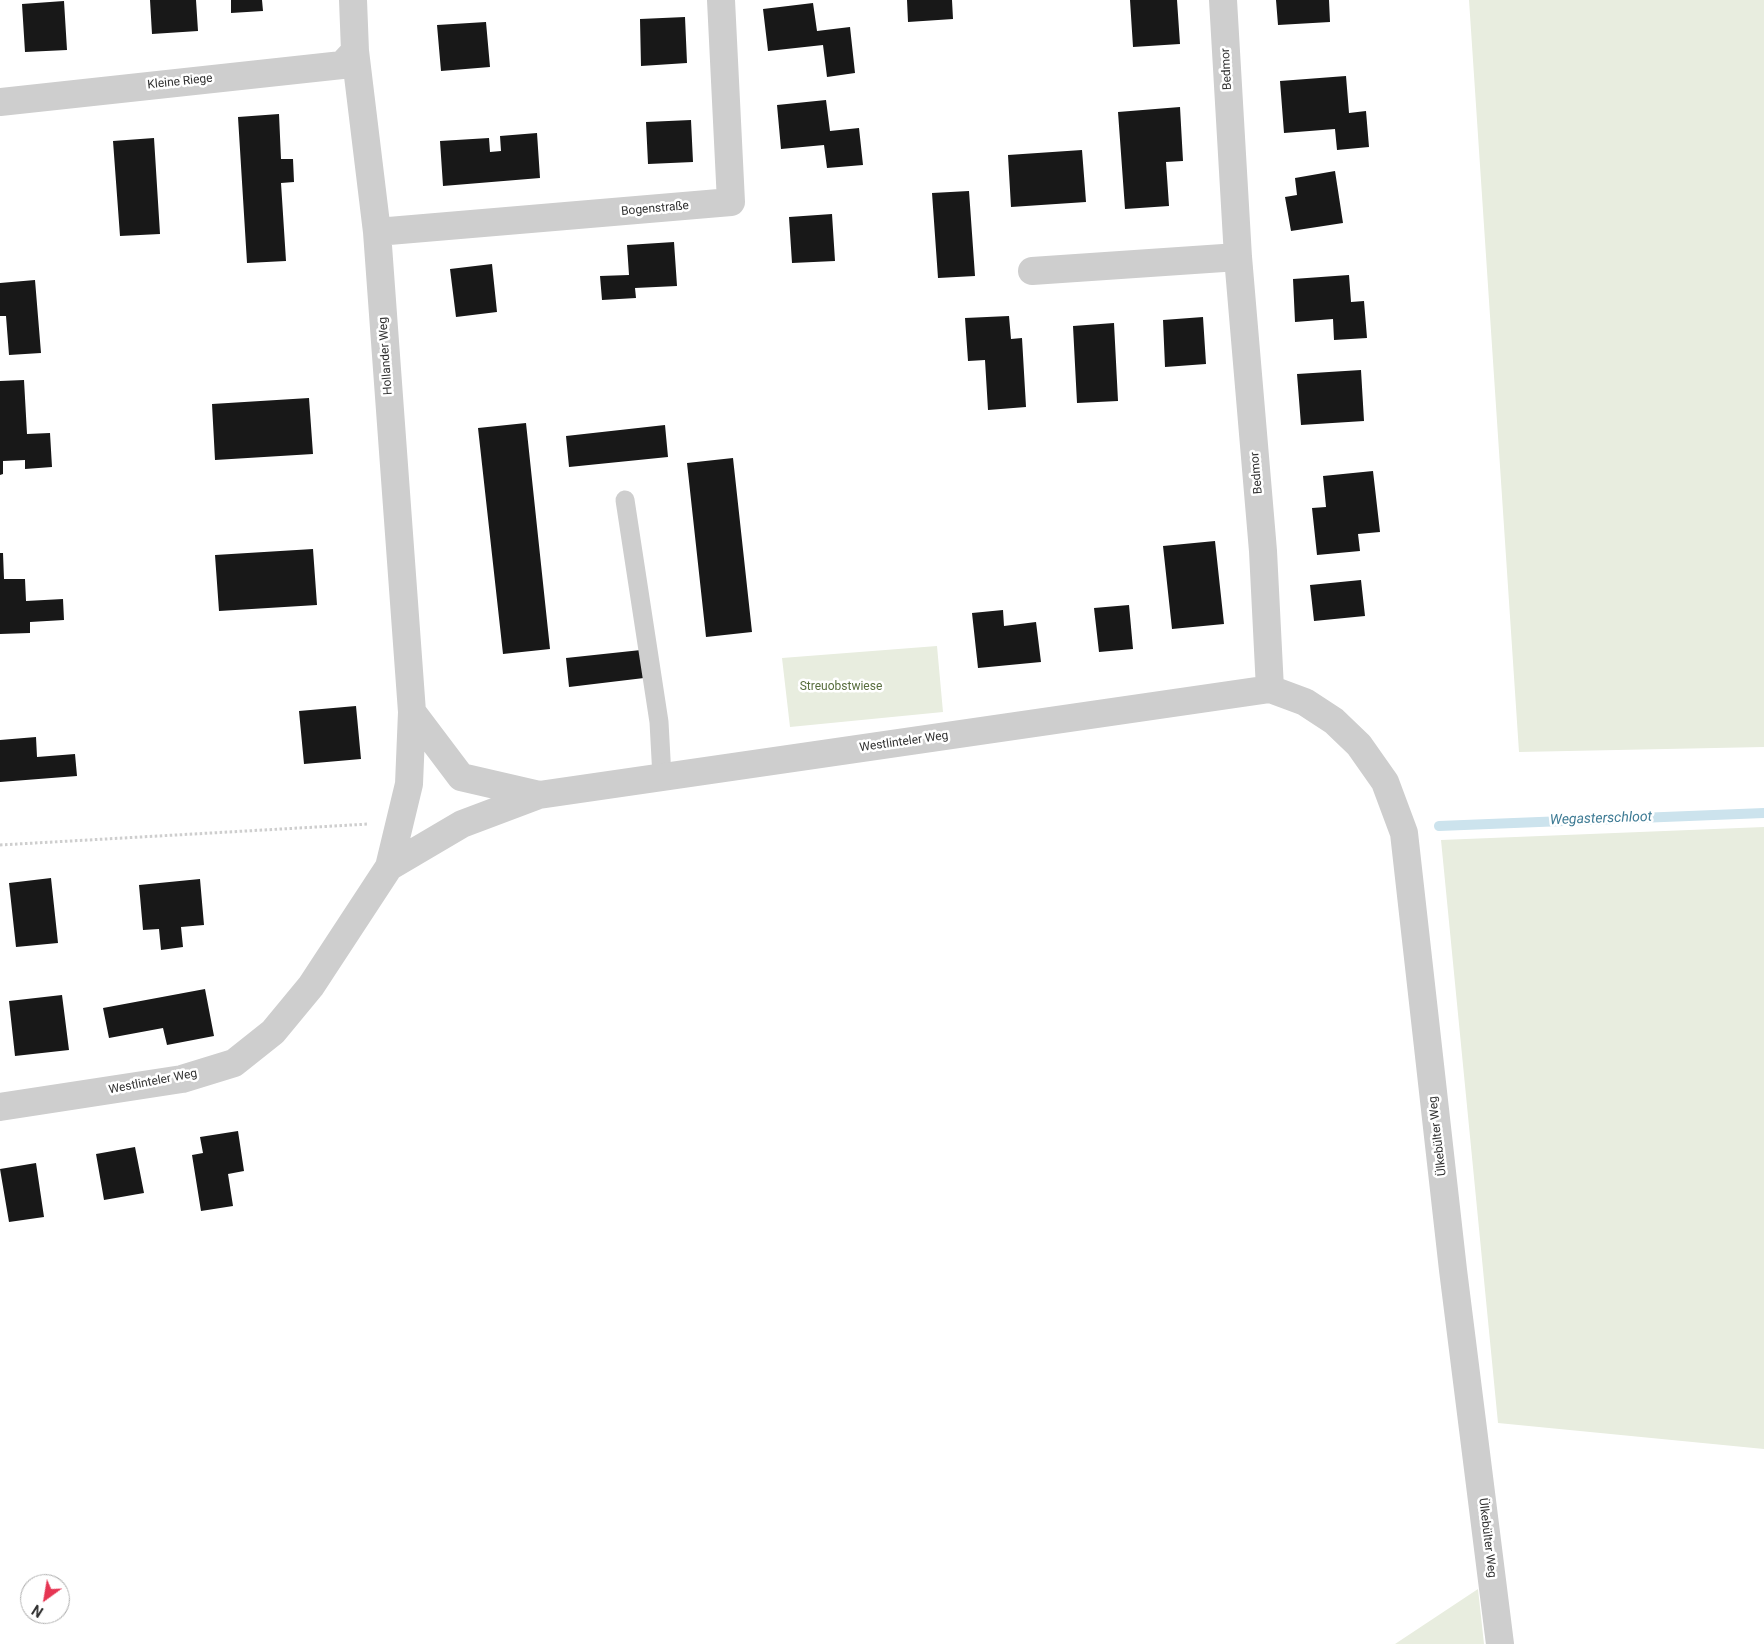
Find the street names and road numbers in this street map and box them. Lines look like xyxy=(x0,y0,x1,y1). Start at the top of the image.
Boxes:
street label: Bedmor xyxy=(1219,48,1235,90)
street label: Kleine Riege xyxy=(147,71,213,93)
street label: Bogenstraße xyxy=(620,199,690,219)
street label: Hollander Weg xyxy=(376,317,396,395)
street label: Bedmor xyxy=(1248,451,1266,495)
street label: Westlinteler Weg xyxy=(859,729,949,755)
street label: Westlinteler Weg xyxy=(108,1066,198,1098)
street label: Ülkebülter Weg xyxy=(1426,1095,1450,1177)
street label: Ülkebülter Weg xyxy=(1475,1497,1499,1579)

